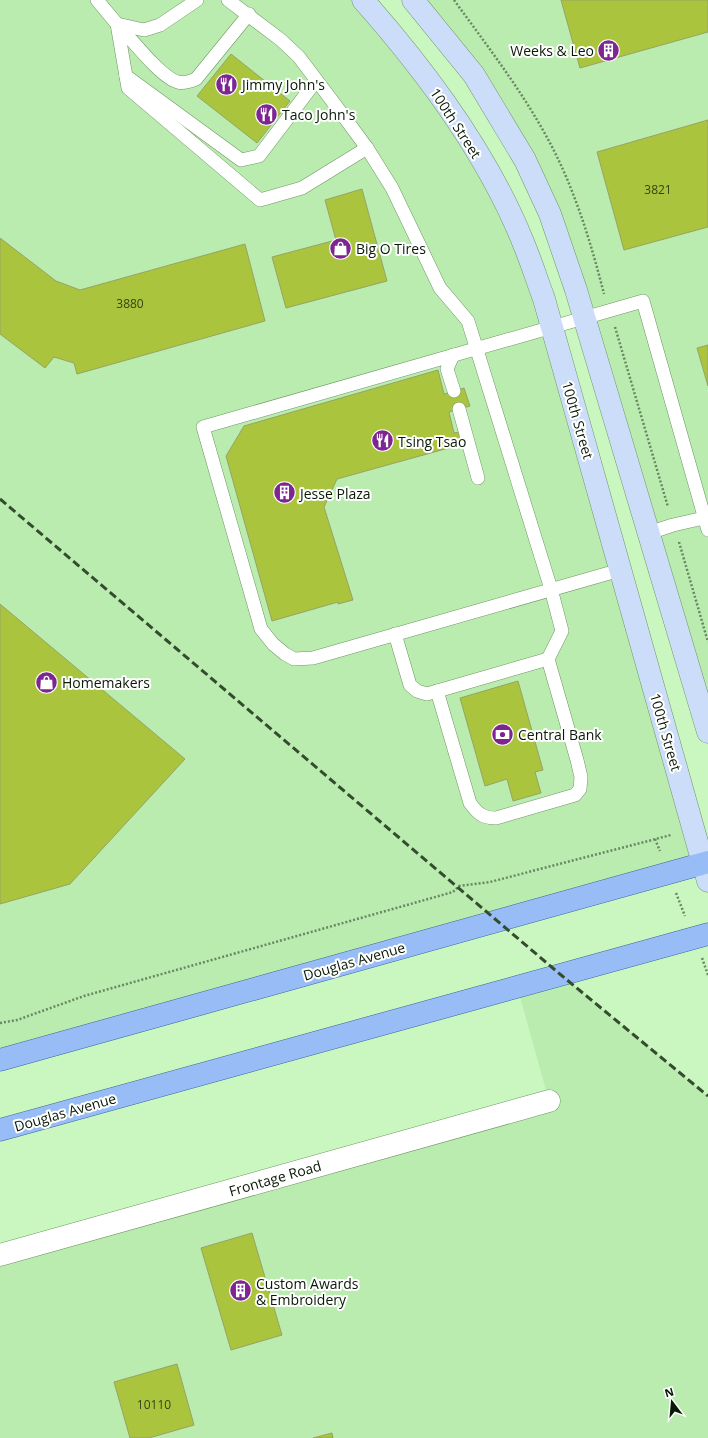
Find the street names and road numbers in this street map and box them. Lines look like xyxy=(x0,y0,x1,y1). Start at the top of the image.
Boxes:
street label: 100th Street xyxy=(426,84,486,162)
street label: 100th Street xyxy=(558,379,598,461)
street label: 100th Street xyxy=(646,691,686,773)
street label: Douglas Avenue xyxy=(301,937,407,985)
street label: Douglas Avenue xyxy=(12,1088,118,1136)
street label: Frontage Road xyxy=(227,1156,323,1200)

